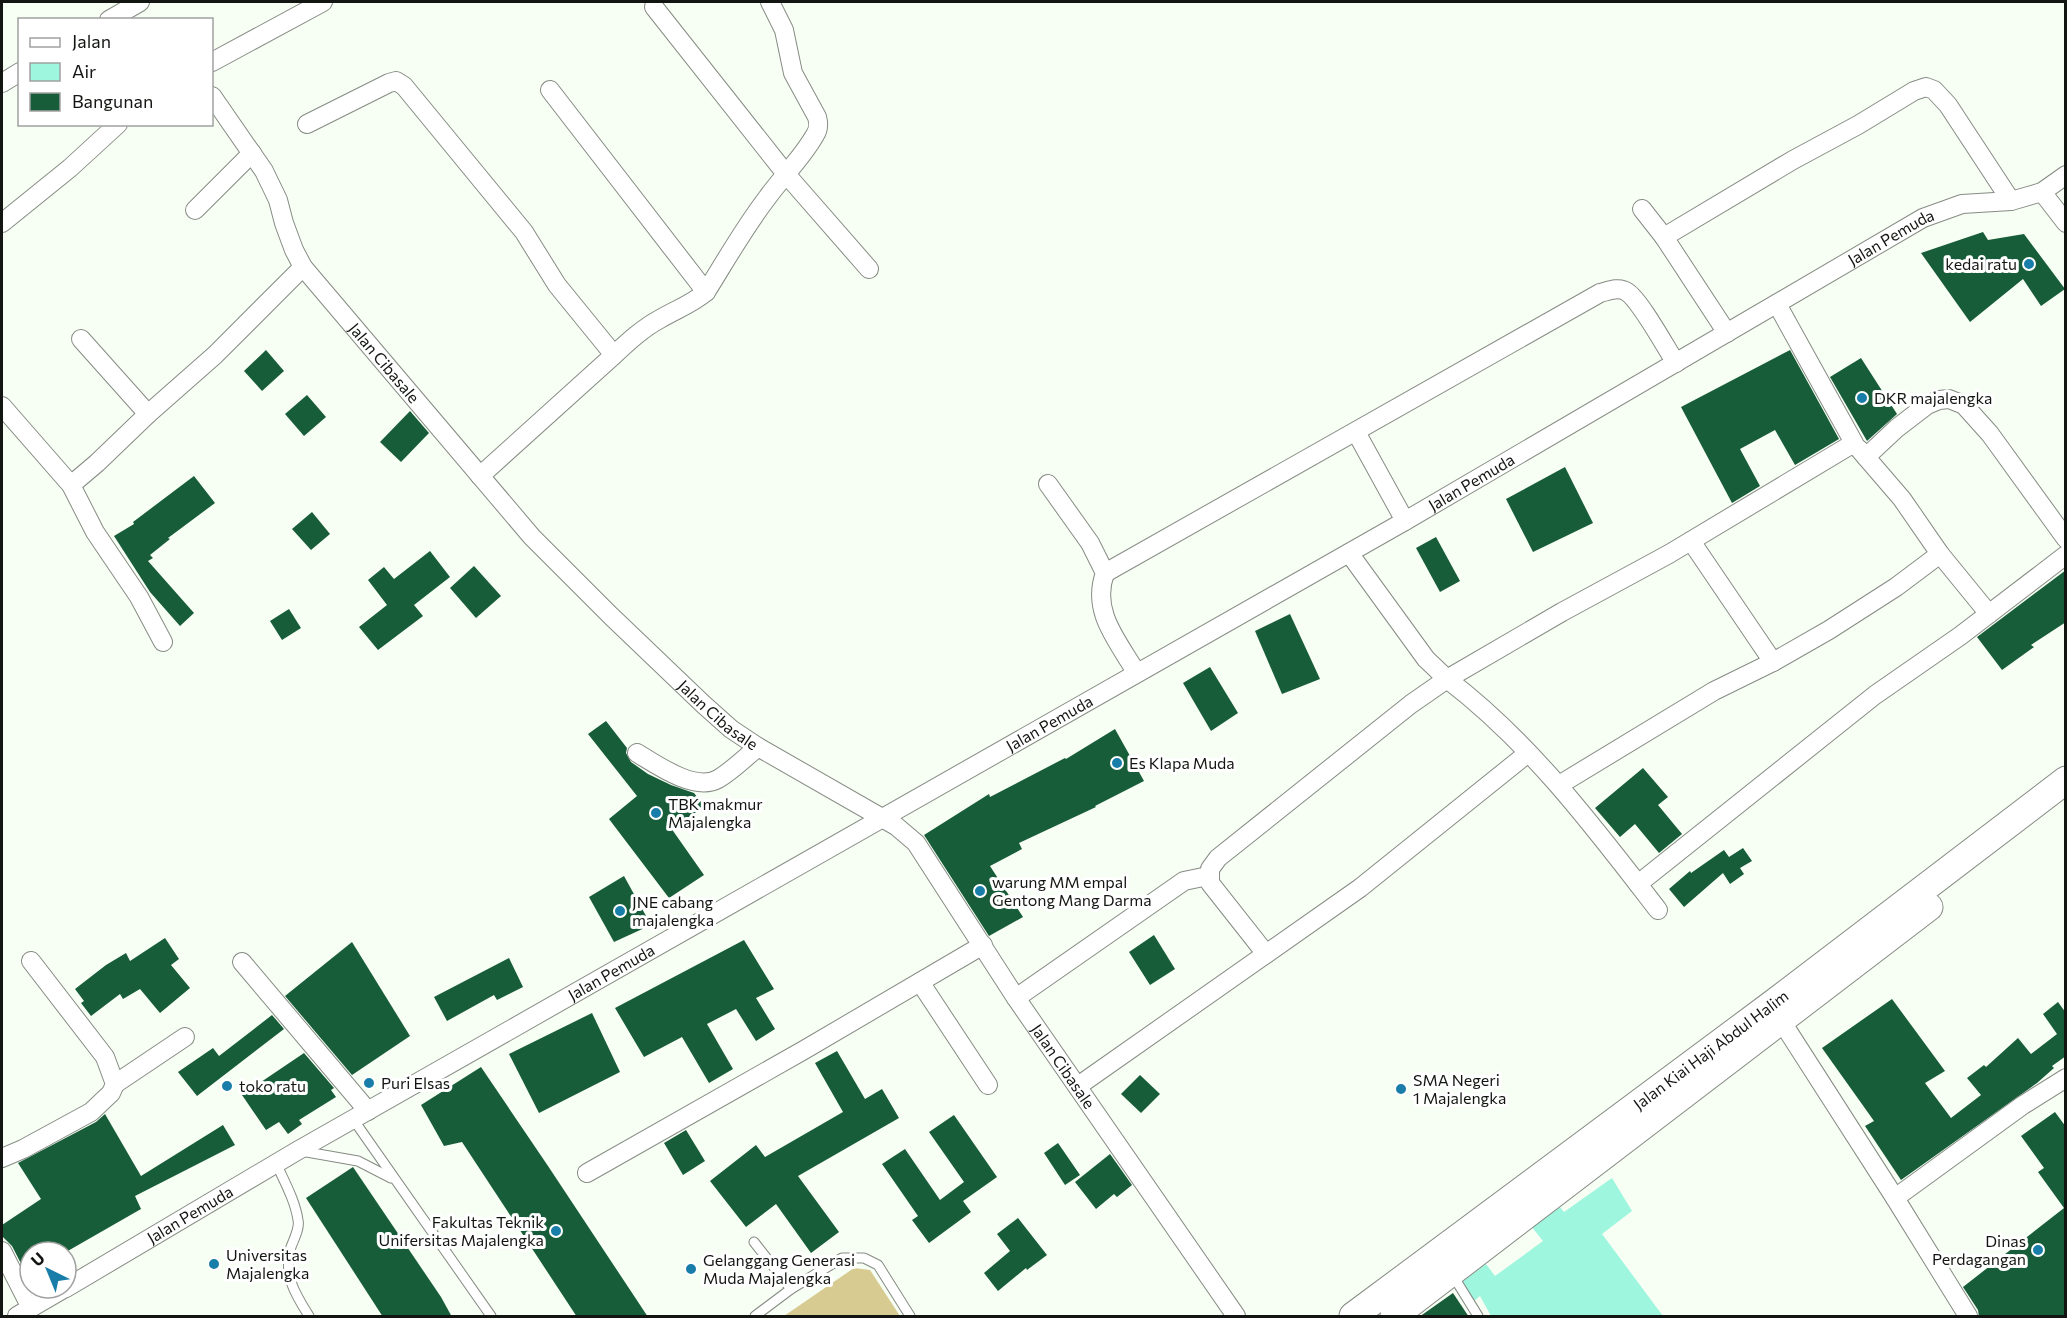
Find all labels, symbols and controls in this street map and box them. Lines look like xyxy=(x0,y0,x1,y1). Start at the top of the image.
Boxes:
legend xyxy=(18,18,213,126)
text: Jalan xyxy=(72,30,111,52)
text: Air xyxy=(72,60,96,82)
text: Bangunan xyxy=(72,90,153,112)
street label: Jalan Pemuda xyxy=(1844,205,1936,269)
place label: kedai ratu xyxy=(1945,254,2017,273)
marker: kedai ratu xyxy=(2022,257,2036,271)
street label: Jalan Cibasale xyxy=(345,319,424,406)
place label: DKR majalengka xyxy=(1874,388,1992,407)
marker: DKR majalengka xyxy=(1855,391,1869,405)
street label: Jalan Pemuda xyxy=(1425,449,1518,514)
street label: Jalan Cibasale xyxy=(675,676,762,753)
street label: Jalan Pemuda xyxy=(1002,691,1096,755)
place label: Es Klapa Muda xyxy=(1129,753,1235,772)
marker: Es Klapa Muda xyxy=(1110,756,1124,770)
place label: TBK makmur Majalengka xyxy=(668,794,763,831)
marker: TBK makmur Majalengka xyxy=(649,806,663,820)
place label: warung MM empal Gentong Mang Darma xyxy=(992,872,1152,909)
marker: warung MM empal Gentong Mang Darma xyxy=(973,884,987,898)
place label: JNE cabang majalengka xyxy=(632,892,714,929)
marker: JNE cabang majalengka xyxy=(613,904,627,918)
street label: Jalan Pemuda xyxy=(564,940,658,1004)
street label: Jalan Kiai Haji Abdul Halim xyxy=(1629,985,1792,1113)
street label: Jalan Cibasale xyxy=(1028,1020,1100,1112)
place label: SMA Negeri 1 Majalengka xyxy=(1413,1070,1506,1107)
place label: Puri Elsas xyxy=(381,1073,450,1092)
place label: toko ratu xyxy=(239,1076,306,1095)
marker: Puri Elsas xyxy=(362,1076,376,1090)
marker: toko ratu xyxy=(220,1079,234,1093)
marker: SMA Negeri 1 Majalengka xyxy=(1394,1082,1408,1096)
street label: Jalan Pemuda xyxy=(143,1181,236,1247)
place label: Fakultas Teknik Unifersitas Majalengka xyxy=(379,1212,544,1249)
marker: Fakultas Teknik Unifersitas Majalengka xyxy=(549,1224,563,1238)
place label: Dinas Perdagangan xyxy=(1932,1231,2026,1268)
north arrow xyxy=(18,1240,78,1300)
marker: Dinas Perdagangan xyxy=(2031,1243,2045,1257)
place label: Universitas Majalengka xyxy=(226,1245,309,1282)
text: U xyxy=(27,1248,48,1270)
place label: Gelanggang Generasi Muda Majalengka xyxy=(703,1250,855,1287)
marker: Universitas Majalengka xyxy=(207,1257,221,1271)
marker: Gelanggang Generasi Muda Majalengka xyxy=(684,1262,698,1276)

